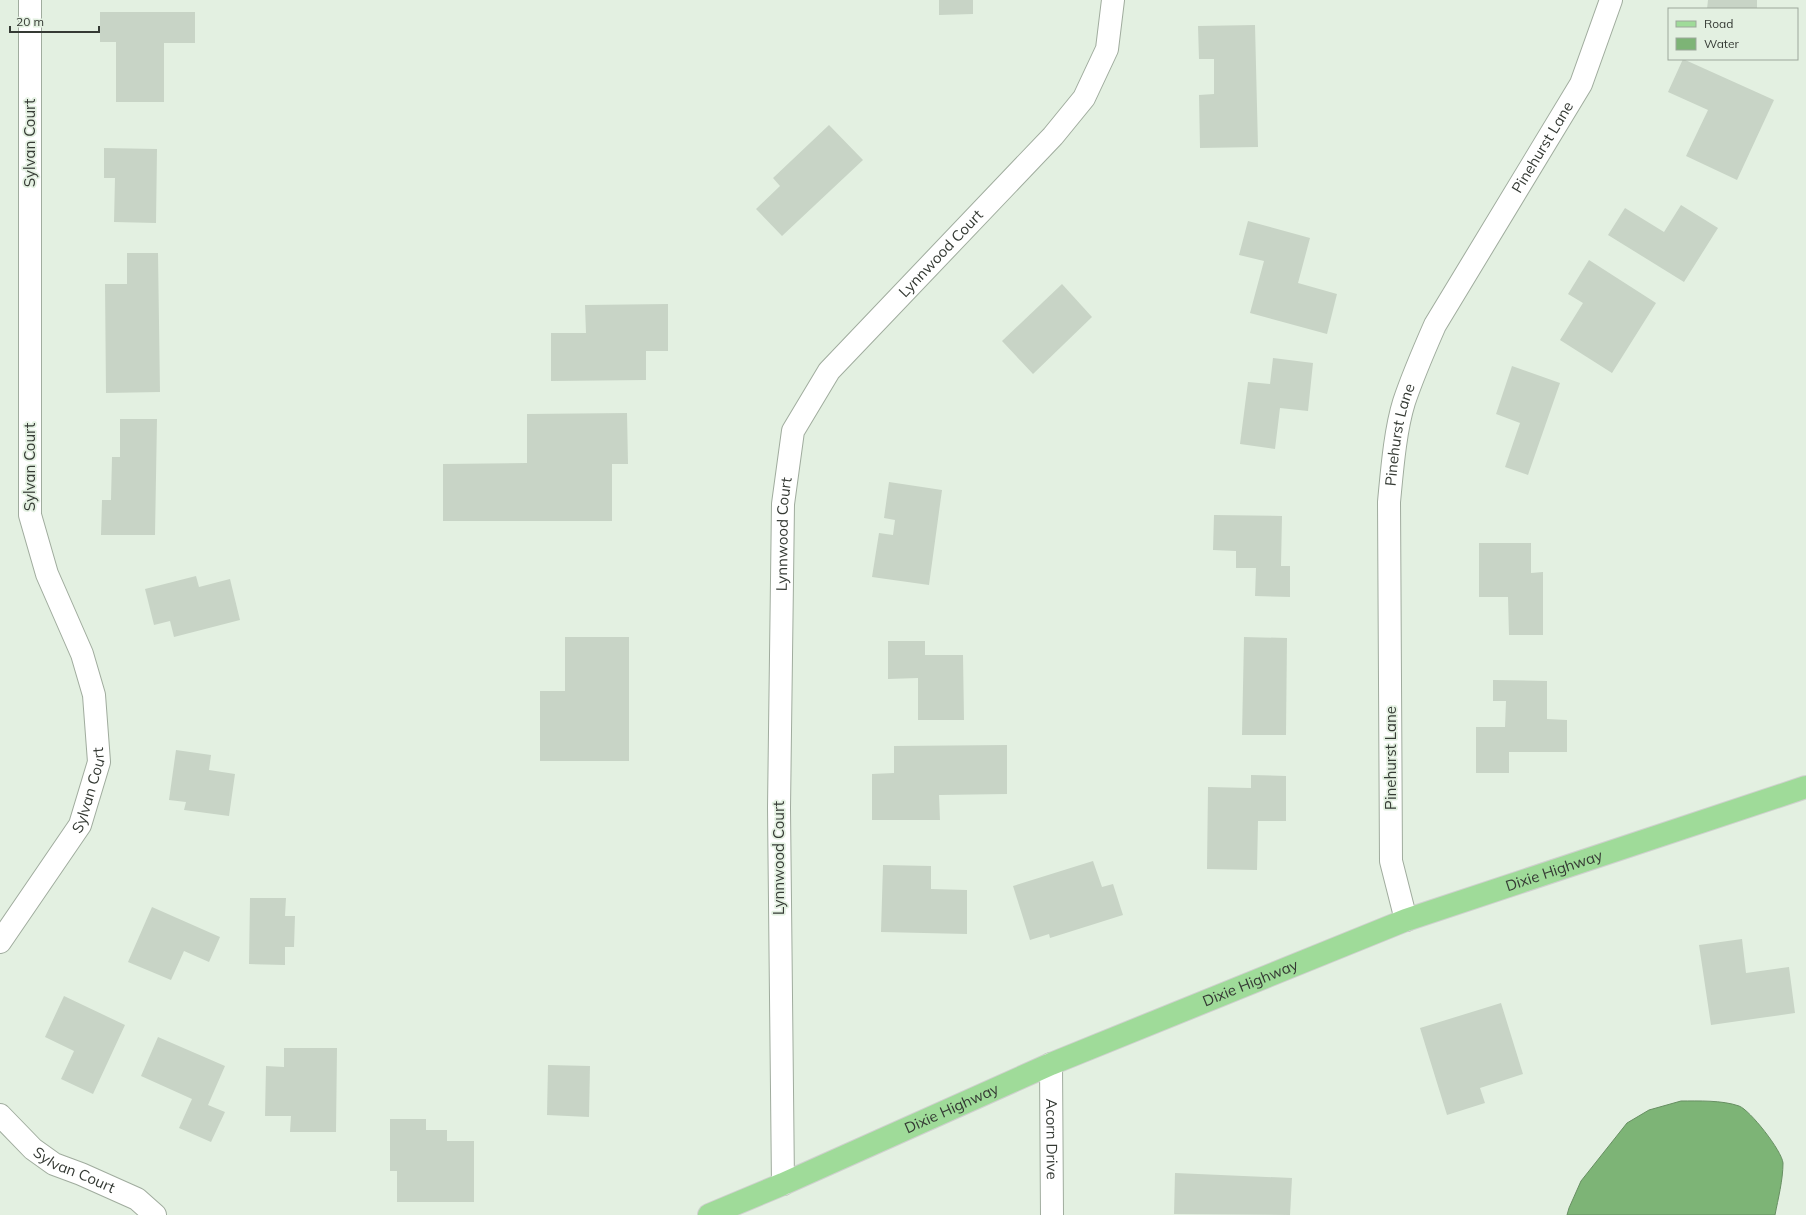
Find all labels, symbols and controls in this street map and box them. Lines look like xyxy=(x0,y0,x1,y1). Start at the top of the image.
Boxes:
scale bar xyxy=(10,8,99,34)
legend xyxy=(1668,8,1798,60)
text: 20 m xyxy=(16,14,44,29)
text: Road xyxy=(1704,16,1733,31)
text: Water xyxy=(1704,36,1740,51)
street label: Pinehurst Lane xyxy=(1507,98,1577,196)
street label: Sylvan Court xyxy=(20,99,39,187)
street label: Lynnwood Court xyxy=(894,205,987,301)
street label: Pinehurst Lane xyxy=(1381,381,1419,487)
street label: Sylvan Court xyxy=(20,423,39,511)
street label: Lynnwood Court xyxy=(772,476,796,591)
street label: Pinehurst Lane xyxy=(1381,706,1400,810)
street label: Sylvan Court xyxy=(67,747,109,837)
street label: Lynnwood Court xyxy=(769,801,788,915)
street label: Dixie Highway xyxy=(1503,845,1605,895)
street label: Dixie Highway xyxy=(1200,955,1301,1010)
street label: Dixie Highway xyxy=(901,1079,1001,1137)
street label: Acorn Drive xyxy=(1042,1098,1062,1180)
street label: Sylvan Court xyxy=(30,1142,118,1197)

